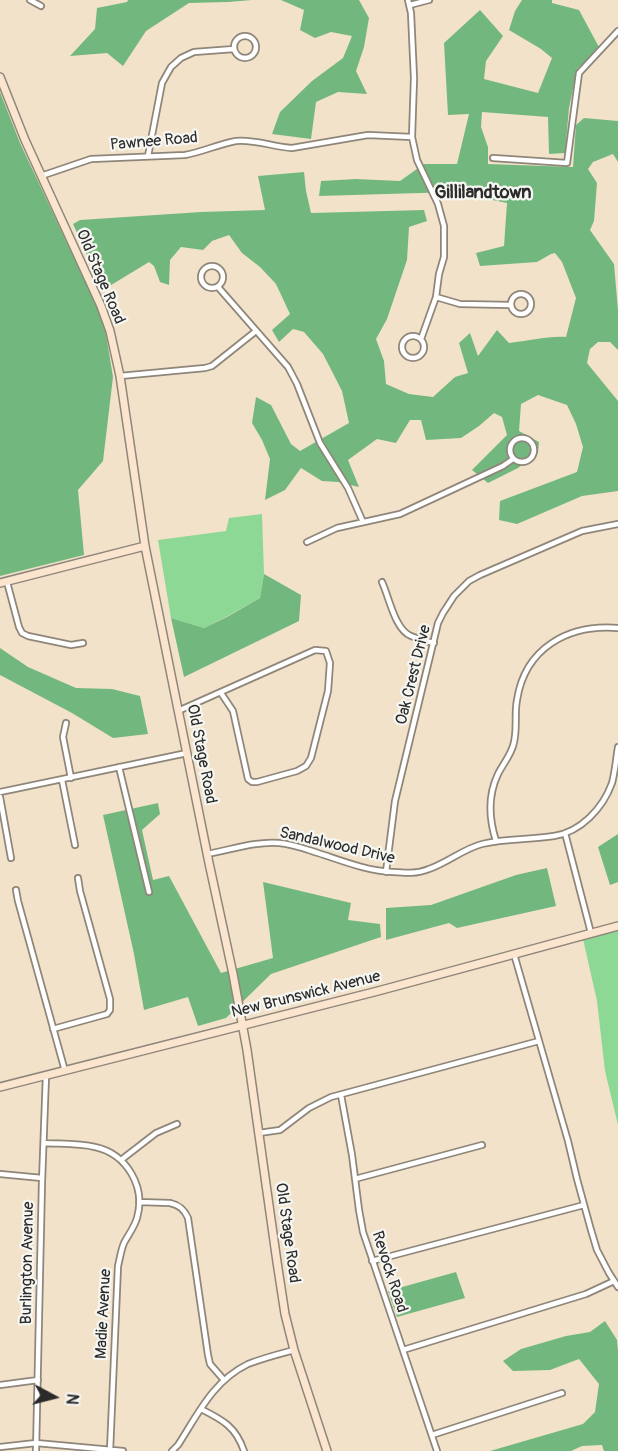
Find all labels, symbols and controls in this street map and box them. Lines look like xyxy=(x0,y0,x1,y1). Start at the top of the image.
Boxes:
street label: Pawnee Road xyxy=(109,129,199,155)
district label: Gillilandtown xyxy=(434,182,532,204)
street label: Old Stage Road xyxy=(71,227,129,327)
street label: Oak Crest Drive xyxy=(392,623,436,727)
street label: Old Stage Road xyxy=(182,703,220,805)
street label: Sandalwood Drive xyxy=(277,823,397,869)
street label: New Brunswick Avenue xyxy=(230,967,382,1023)
street label: Old Stage Road xyxy=(270,1182,304,1284)
street label: Burlington Avenue xyxy=(17,1201,39,1325)
street label: Revock Road xyxy=(367,1229,411,1315)
street label: Madie Avenue xyxy=(92,1268,116,1360)
north arrow xyxy=(24,1367,84,1427)
text: N xyxy=(61,1393,82,1406)

